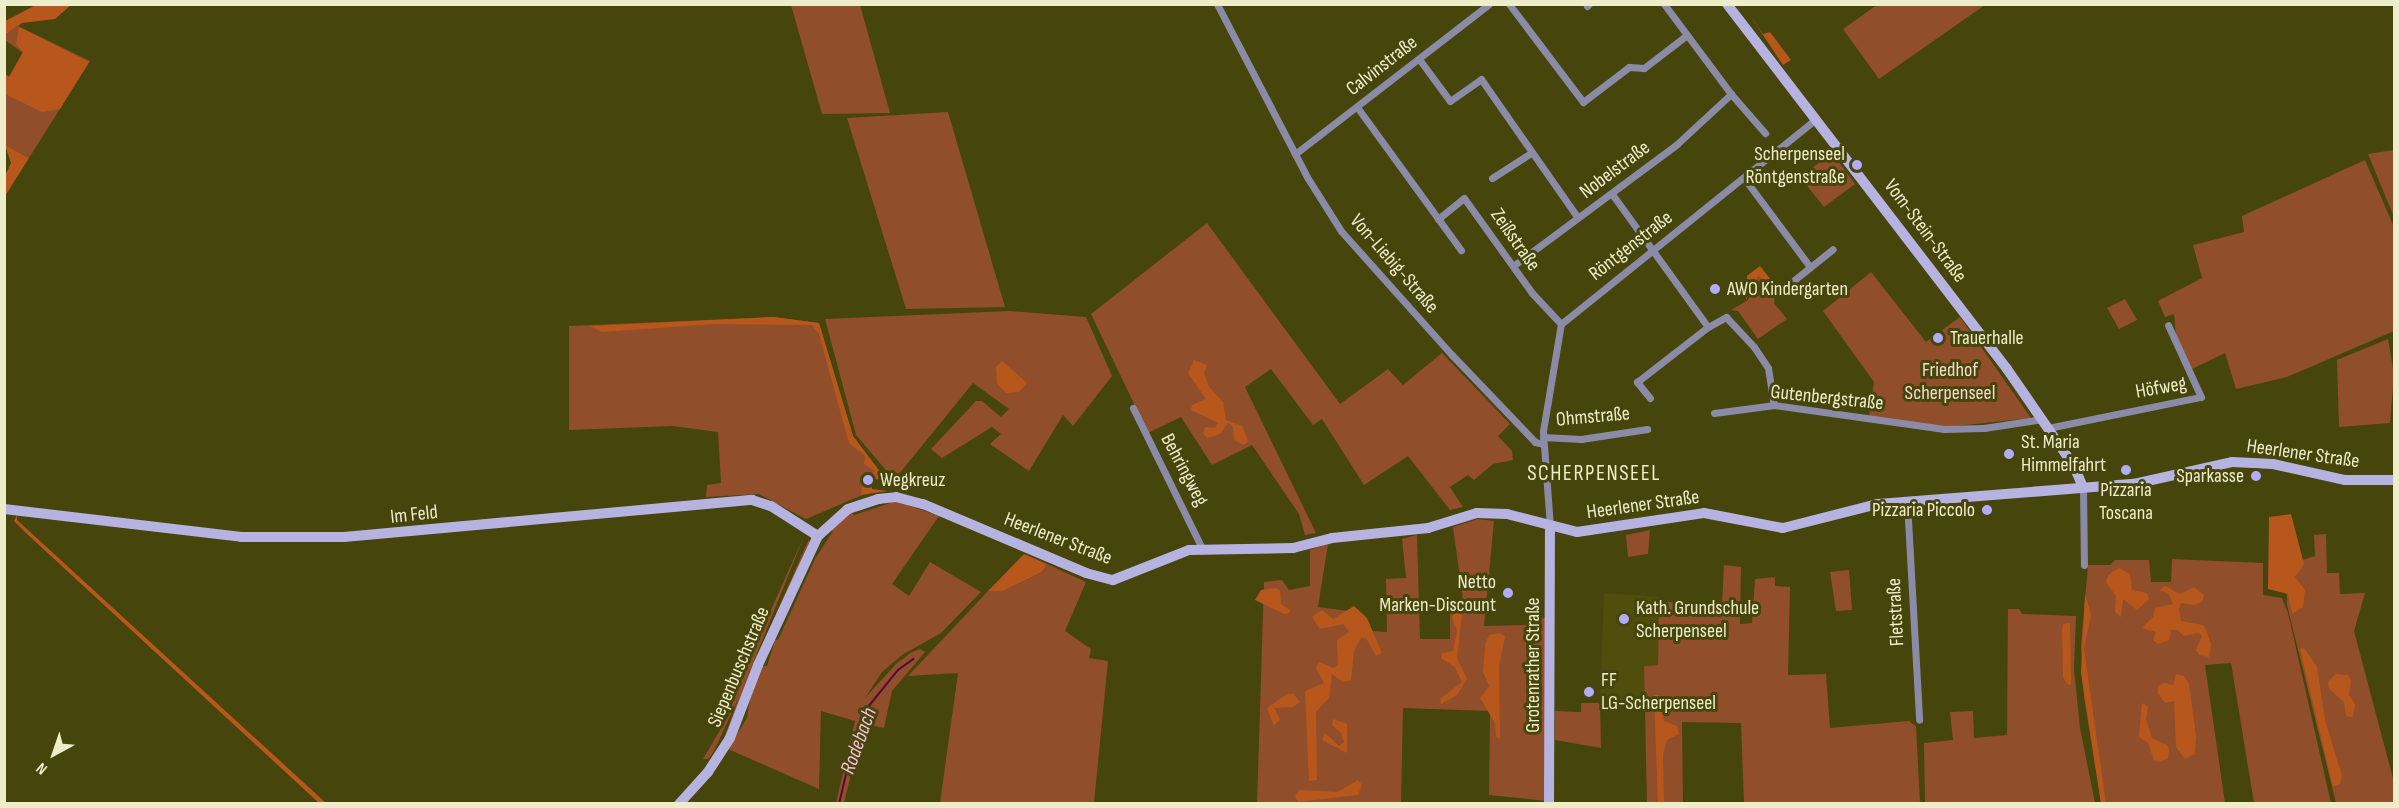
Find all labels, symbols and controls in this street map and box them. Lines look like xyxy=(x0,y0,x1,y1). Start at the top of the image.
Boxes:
street label: Calvinstraße xyxy=(1342,31,1422,101)
street label: Nobelstraße xyxy=(1575,136,1655,204)
place label: Scherpenseel Röntgenstraße xyxy=(1746,142,1845,189)
marker: Scherpenseel Röntgenstraße xyxy=(1850,158,1864,172)
street label: Vom-Stein-Straße xyxy=(1878,175,1972,287)
street label: Zeißstraße xyxy=(1485,204,1545,276)
street label: Röntgenstraße xyxy=(1584,206,1678,286)
street label: Von-Liebig-Straße xyxy=(1344,209,1444,319)
place label: AWO Kindergarten xyxy=(1727,277,1848,301)
marker: AWO Kindergarten xyxy=(1708,282,1722,296)
place label: Trauerhalle xyxy=(1950,326,2024,350)
marker: Trauerhalle xyxy=(1931,331,1945,345)
park label: Friedhof Scherpenseel xyxy=(1905,358,1995,405)
street label: Höfweg xyxy=(2134,372,2188,404)
street label: Gutenbergstraße xyxy=(1769,380,1885,416)
street label: Ohmstraße xyxy=(1555,402,1631,432)
street label: Behringweg xyxy=(1155,430,1213,510)
place label: St. Maria Himmelfahrt xyxy=(2021,430,2106,477)
street label: Heerlener Straße xyxy=(2245,434,2361,474)
marker: St. Maria Himmelfahrt xyxy=(2002,447,2016,461)
district label: SCHERPENSEEL xyxy=(1527,461,1661,487)
marker: Pizzaria Toscana xyxy=(2119,463,2133,477)
place label: Sparkasse xyxy=(2176,464,2244,488)
place label: Wegkreuz xyxy=(880,468,945,492)
marker: Sparkasse xyxy=(2249,469,2263,483)
marker: Wegkreuz xyxy=(861,473,875,487)
place label: Pizzaria Toscana xyxy=(2099,479,2153,526)
street label: Heerlener Straße xyxy=(1585,485,1701,525)
place label: Pizzaria Piccolo xyxy=(1872,498,1975,522)
street label: Im Feld xyxy=(389,501,439,529)
marker: Pizzaria Piccolo xyxy=(1980,503,1994,517)
street label: Heerlener Straße xyxy=(1001,507,1115,571)
place label: Netto Marken-Discount xyxy=(1379,570,1496,617)
street label: Fletstraße xyxy=(1882,577,1910,647)
marker: Netto Marken-Discount xyxy=(1501,586,1515,600)
place label: Kath. Grundschule Scherpenseel xyxy=(1636,596,1759,643)
street label: Grotenrather Straße xyxy=(1521,597,1545,733)
street label: Siepenbuschstraße xyxy=(703,603,775,731)
marker: Kath. Grundschule Scherpenseel xyxy=(1617,612,1631,626)
place label: FF LG-Scherpenseel xyxy=(1601,668,1716,715)
marker: FF LG-Scherpenseel xyxy=(1582,685,1596,699)
water label: Rodebach xyxy=(835,704,883,778)
north arrow xyxy=(24,724,84,784)
text: N xyxy=(33,758,51,778)

